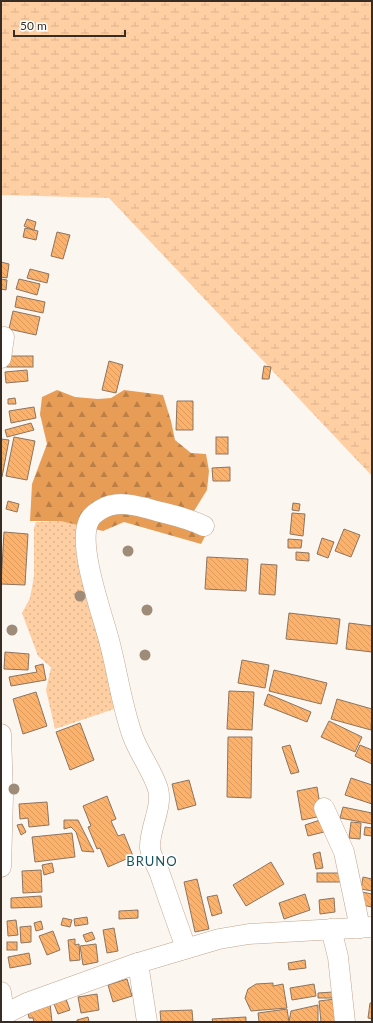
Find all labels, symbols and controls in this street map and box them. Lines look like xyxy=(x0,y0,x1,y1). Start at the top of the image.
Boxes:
scale bar xyxy=(14,12,125,38)
text: 50 m xyxy=(20,18,47,33)
district label: BRUNO xyxy=(126,853,178,869)

